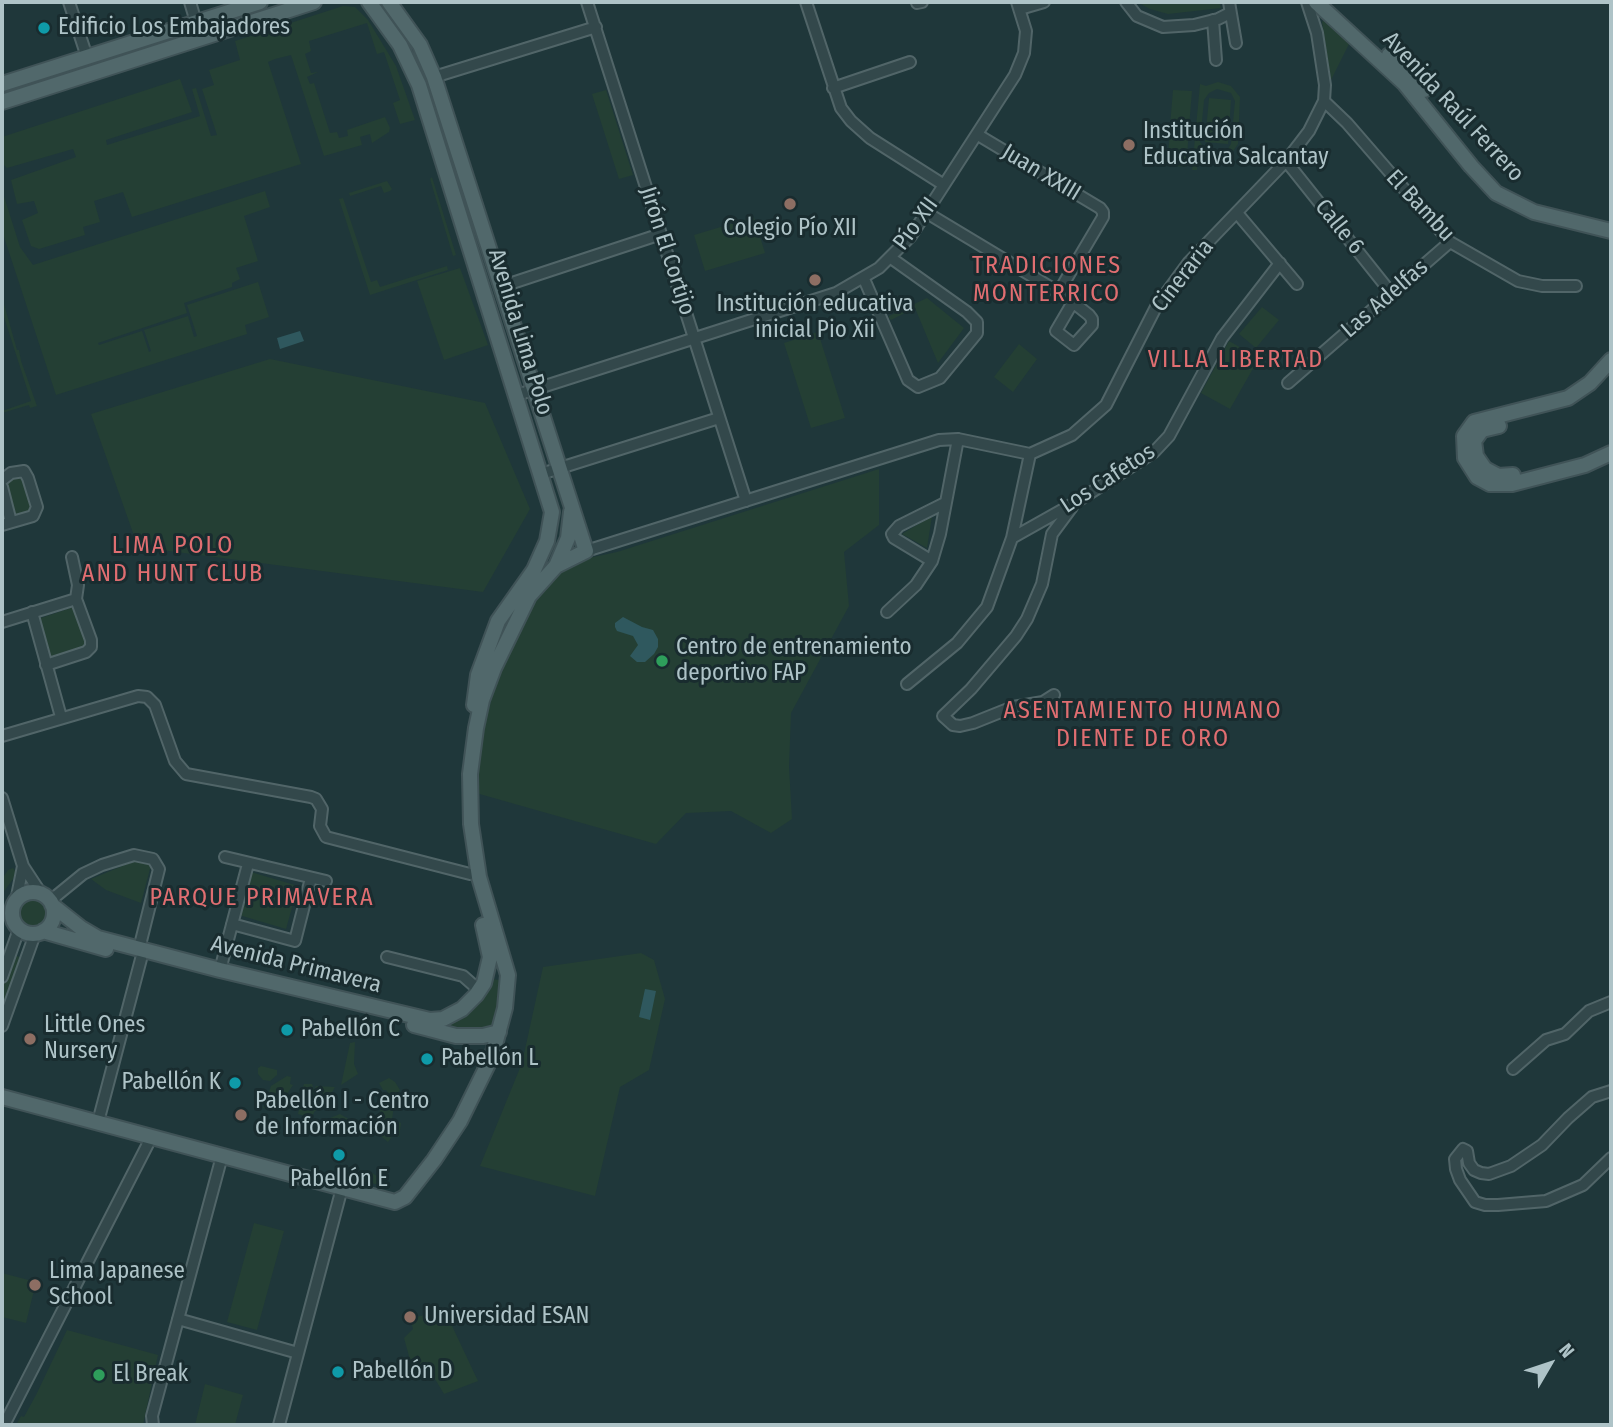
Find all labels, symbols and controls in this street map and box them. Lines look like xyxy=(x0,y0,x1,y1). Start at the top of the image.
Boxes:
place label: Edificio Los Embajadores xyxy=(58,14,290,42)
marker: Edificio Los Embajadores xyxy=(36,20,52,36)
street label: Avenida Raúl Ferrero xyxy=(1377,26,1529,188)
place label: Institución Educativa Salcantay xyxy=(1143,118,1328,172)
marker: Institución Educativa Salcantay xyxy=(1121,137,1137,153)
street label: Juan XXIII xyxy=(996,139,1086,207)
street label: El Bambu xyxy=(1380,164,1460,248)
street label: Jirón El Cortijo xyxy=(633,183,701,319)
street label: Pío XII xyxy=(888,192,944,256)
street label: Calle 6 xyxy=(1309,194,1369,260)
marker: Colegio Pío XII xyxy=(782,196,798,212)
place label: Colegio Pío XII xyxy=(723,215,857,243)
street label: Cineraria xyxy=(1146,234,1220,318)
street label: Avenida Lima Polo xyxy=(482,246,558,418)
district label: TRADICIONES MONTERRICO xyxy=(973,252,1121,308)
street label: Las Adelfas xyxy=(1336,254,1434,344)
marker: Institución educativa inicial Pio Xii xyxy=(807,272,823,288)
place label: Institución educativa inicial Pio Xii xyxy=(716,291,914,345)
district label: VILLA LIBERTAD xyxy=(1150,346,1322,374)
street label: Los Cafetos xyxy=(1056,438,1160,520)
district label: LIMA POLO AND HUNT CLUB xyxy=(83,532,263,588)
place label: Centro de entrenamiento deportivo FAP xyxy=(676,634,912,688)
marker: Centro de entrenamiento deportivo FAP xyxy=(654,653,670,669)
district label: ASENTAMIENTO HUMANO DIENTE DE ORO xyxy=(1006,697,1280,753)
district label: PARQUE PRIMAVERA xyxy=(151,884,373,912)
street label: Avenida Primavera xyxy=(208,930,384,1000)
place label: Little Ones Nursery xyxy=(44,1012,145,1066)
place label: Pabellón C xyxy=(301,1016,400,1044)
marker: Pabellón C xyxy=(279,1022,295,1038)
marker: Little Ones Nursery xyxy=(22,1031,38,1047)
place label: Pabellón L xyxy=(441,1045,539,1073)
marker: Pabellón L xyxy=(419,1051,435,1067)
place label: Pabellón K xyxy=(121,1069,221,1097)
marker: Pabellón K xyxy=(227,1075,243,1091)
place label: Pabellón I - Centro de Información xyxy=(255,1088,429,1142)
marker: Pabellón I - Centro de Información xyxy=(233,1107,249,1123)
marker: Pabellón E xyxy=(331,1147,347,1163)
place label: Pabellón E xyxy=(290,1166,388,1194)
place label: Lima Japanese School xyxy=(49,1258,185,1312)
marker: Lima Japanese School xyxy=(27,1277,43,1293)
place label: Universidad ESAN xyxy=(424,1303,590,1331)
marker: Universidad ESAN xyxy=(402,1309,418,1325)
north arrow xyxy=(1515,1329,1585,1399)
text: N xyxy=(1554,1339,1579,1362)
place label: Pabellón D xyxy=(352,1358,453,1386)
place label: El Break xyxy=(113,1361,188,1389)
marker: Pabellón D xyxy=(330,1364,346,1380)
marker: El Break xyxy=(91,1367,107,1383)

